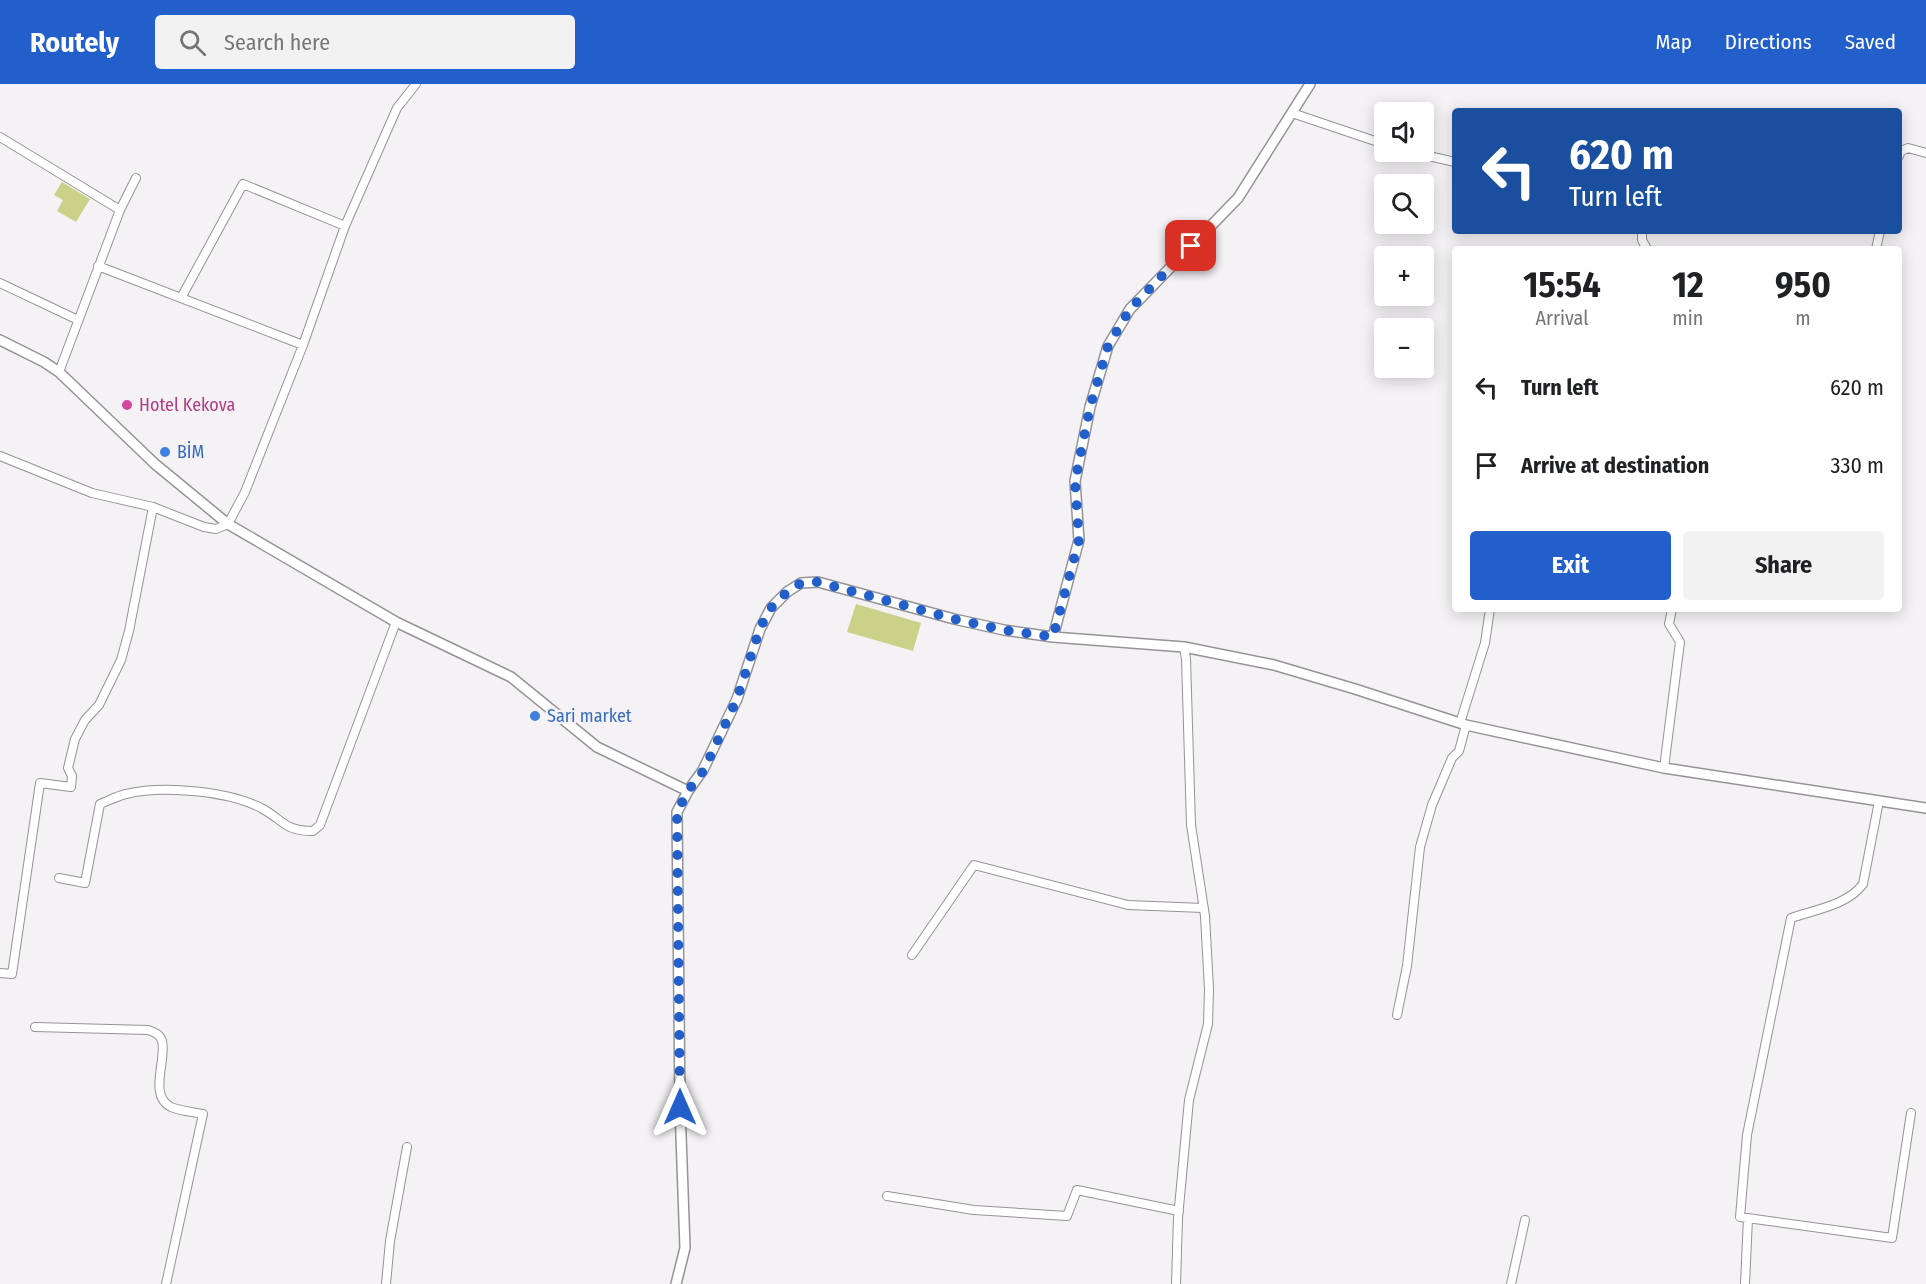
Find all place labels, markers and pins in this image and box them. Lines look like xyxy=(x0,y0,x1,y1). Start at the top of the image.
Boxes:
pin xyxy=(1165,220,1216,271)
place label: Hotel Kekova xyxy=(139,394,235,416)
marker: Hotel Kekova xyxy=(120,398,134,412)
place label: BİM xyxy=(177,441,204,463)
marker: BİM xyxy=(158,445,172,459)
place label: Sari market xyxy=(547,705,632,727)
marker: Sari market xyxy=(528,709,542,723)

